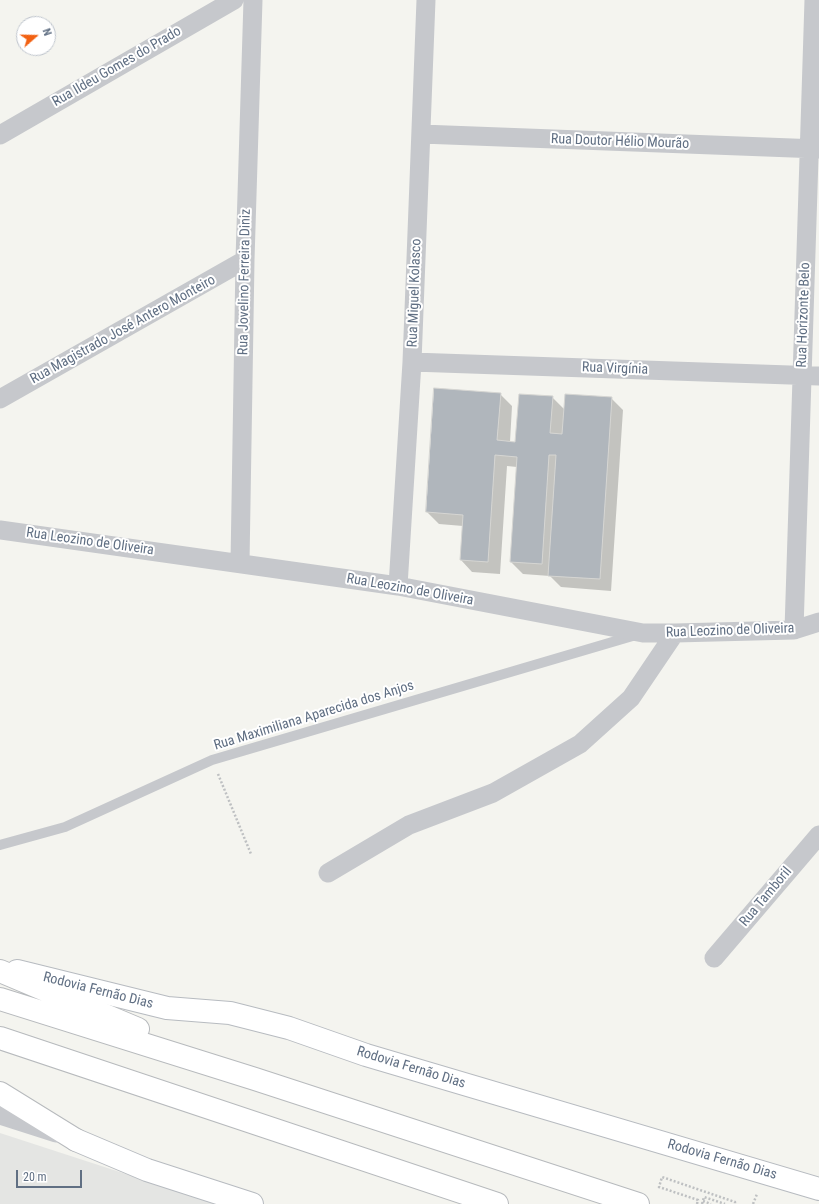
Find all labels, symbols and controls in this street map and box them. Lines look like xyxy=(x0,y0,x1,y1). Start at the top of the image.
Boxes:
north arrow xyxy=(16,16,56,56)
street label: Rua Ildeu Gomes do Prado xyxy=(50,23,184,111)
text: N xyxy=(40,27,54,37)
street label: Rua Doutor Hélio Mourão xyxy=(551,131,689,153)
street label: Rua Jovelino Ferreira Diniz xyxy=(235,209,255,355)
street label: Rua Miguel Kolasco xyxy=(405,238,425,348)
street label: Rua Horizonte Belo xyxy=(794,262,814,368)
street label: Rua Magistrado José Antero Monteiro xyxy=(27,272,219,388)
street label: Rua Virgínia xyxy=(582,359,648,379)
street label: Rua Leozino de Oliveira xyxy=(25,525,155,559)
street label: Rua Leozino de Oliveira xyxy=(345,571,475,609)
street label: Rua Leozino de Oliveira xyxy=(665,620,795,642)
street label: Rua Maximiliana Aparecida dos Anjos xyxy=(212,678,416,754)
street label: Rua Tamboril xyxy=(736,864,796,930)
street label: Rodovia Fernão Dias xyxy=(41,969,155,1013)
street label: Rodovia Fernão Dias xyxy=(355,1043,467,1093)
street label: Rodovia Fernão Dias xyxy=(665,1136,779,1184)
scale bar xyxy=(18,1162,84,1188)
text: 20 m xyxy=(23,1170,47,1184)

